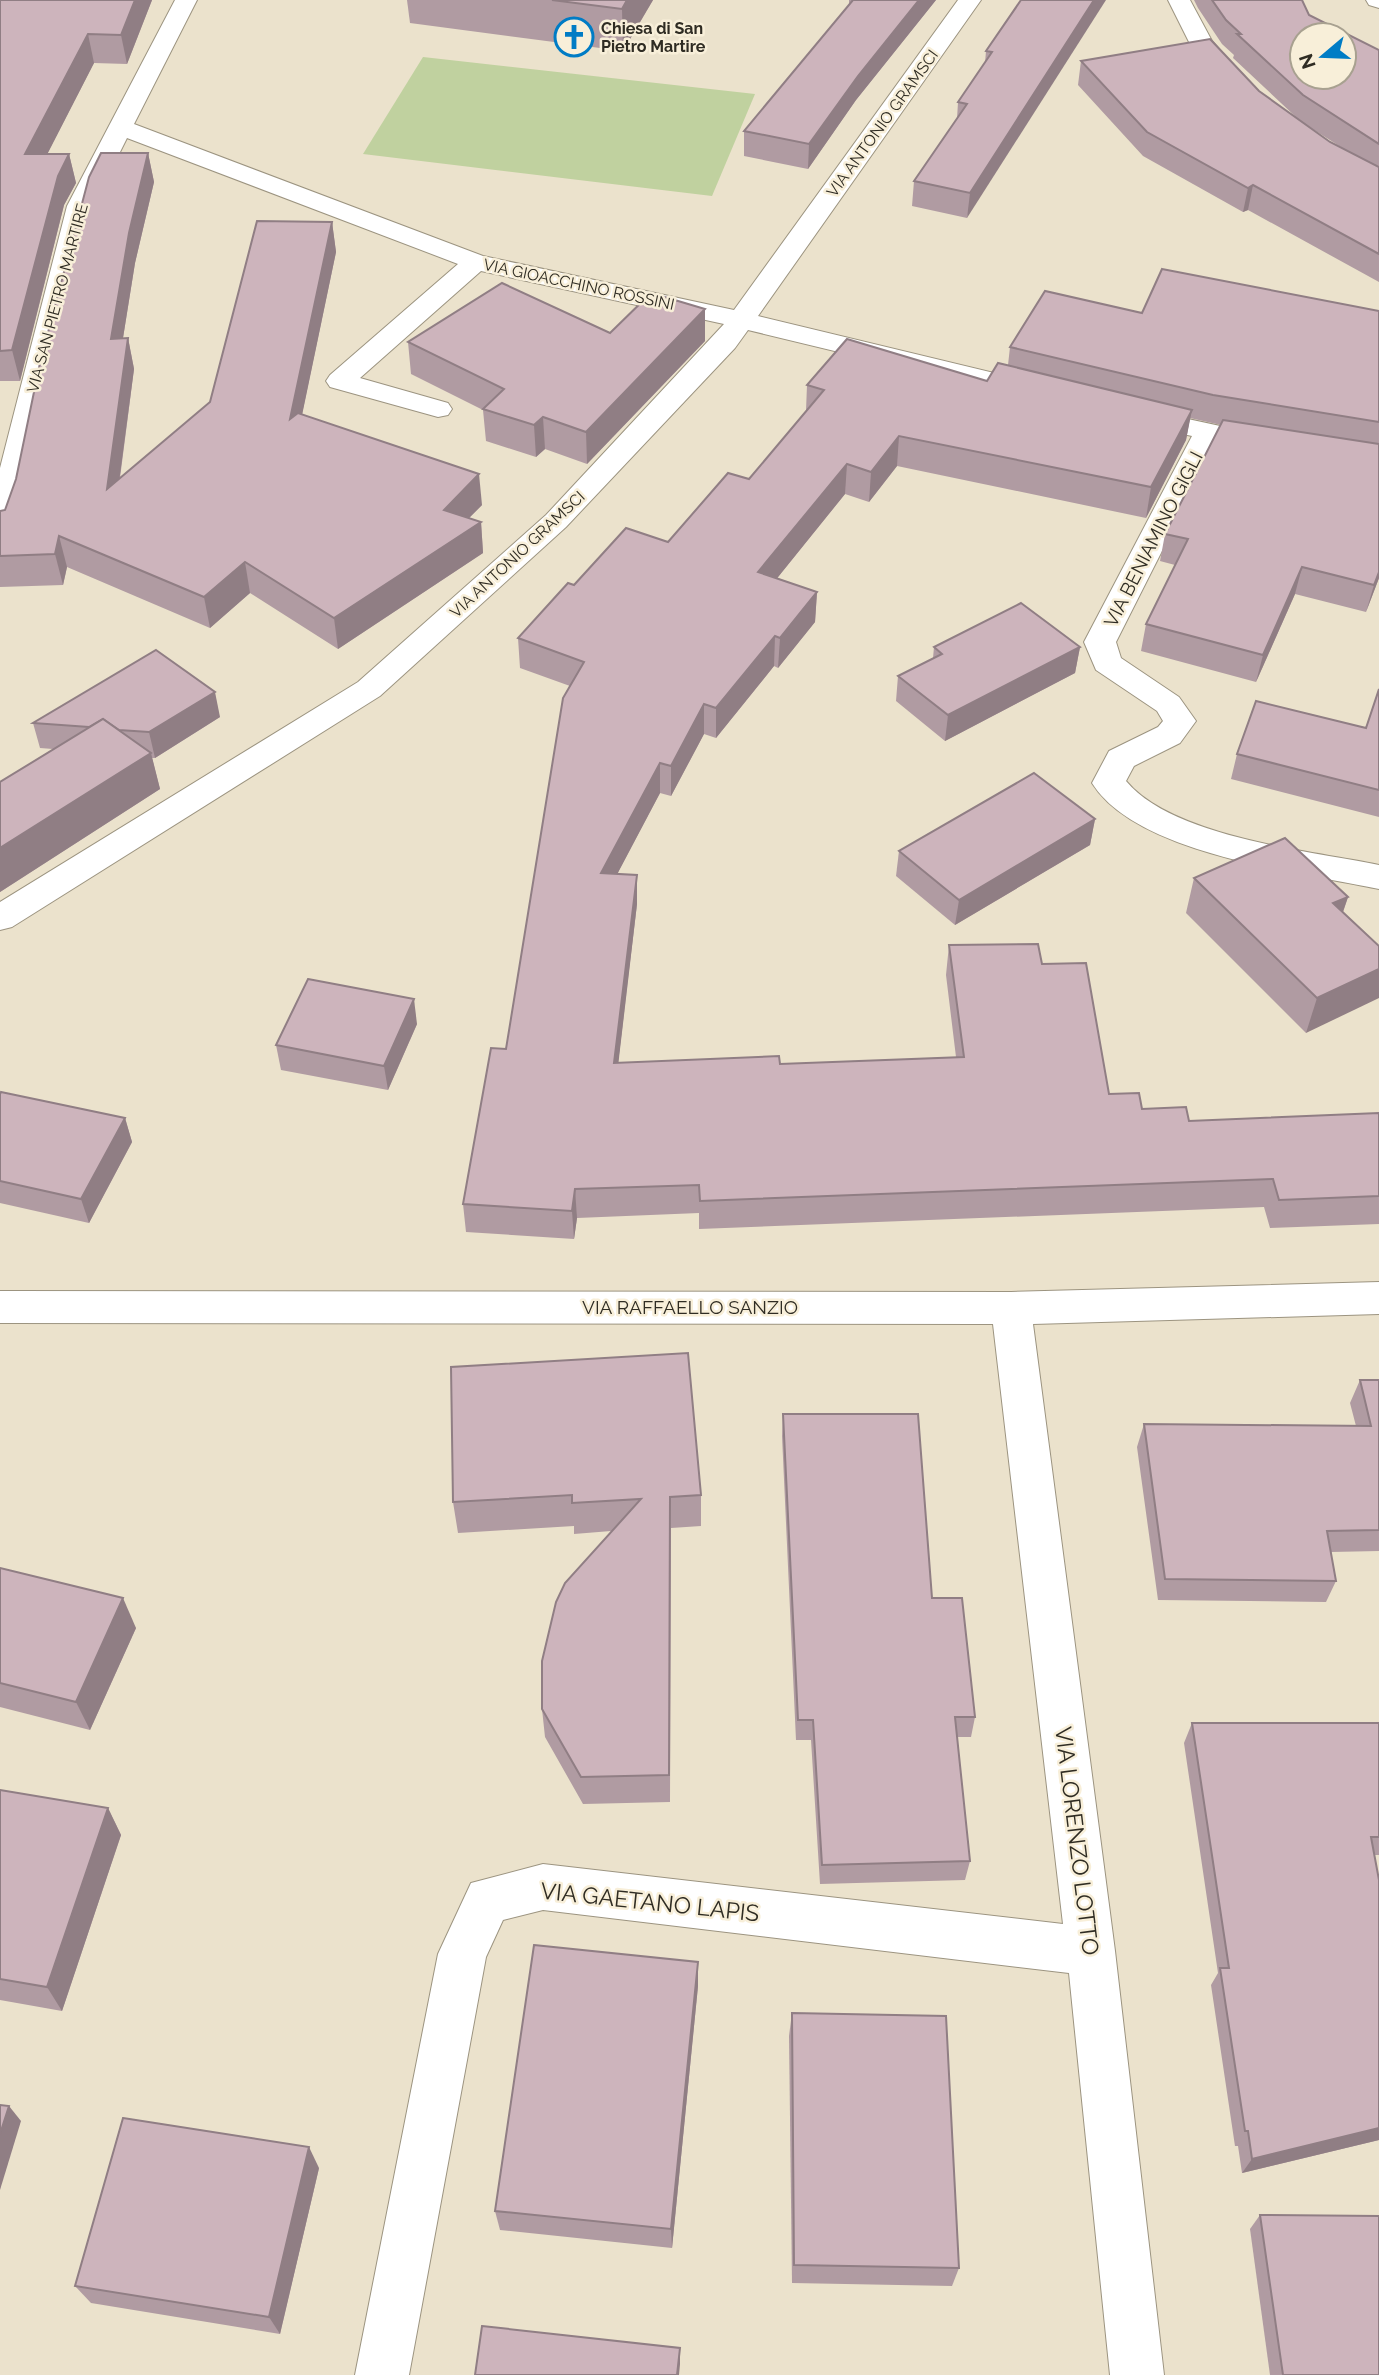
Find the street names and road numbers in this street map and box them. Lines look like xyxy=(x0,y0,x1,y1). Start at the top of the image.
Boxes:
street label: VIA ANTONIO GRAMSCI xyxy=(823,46,942,201)
street label: VIA SAN PIETRO MARTIRE xyxy=(23,201,92,395)
street label: VIA GIOACCHINO ROSSINI xyxy=(482,255,676,314)
street label: VIA BENIAMINO GIGLI xyxy=(1099,448,1207,630)
street label: VIA ANTONIO GRAMSCI xyxy=(446,487,589,622)
street label: VIA RAFFAELLO SANZIO xyxy=(582,1296,798,1318)
street label: VIA LORENZO LOTTO xyxy=(1050,1725,1105,1957)
street label: VIA GAETANO LAPIS xyxy=(539,1877,761,1926)

